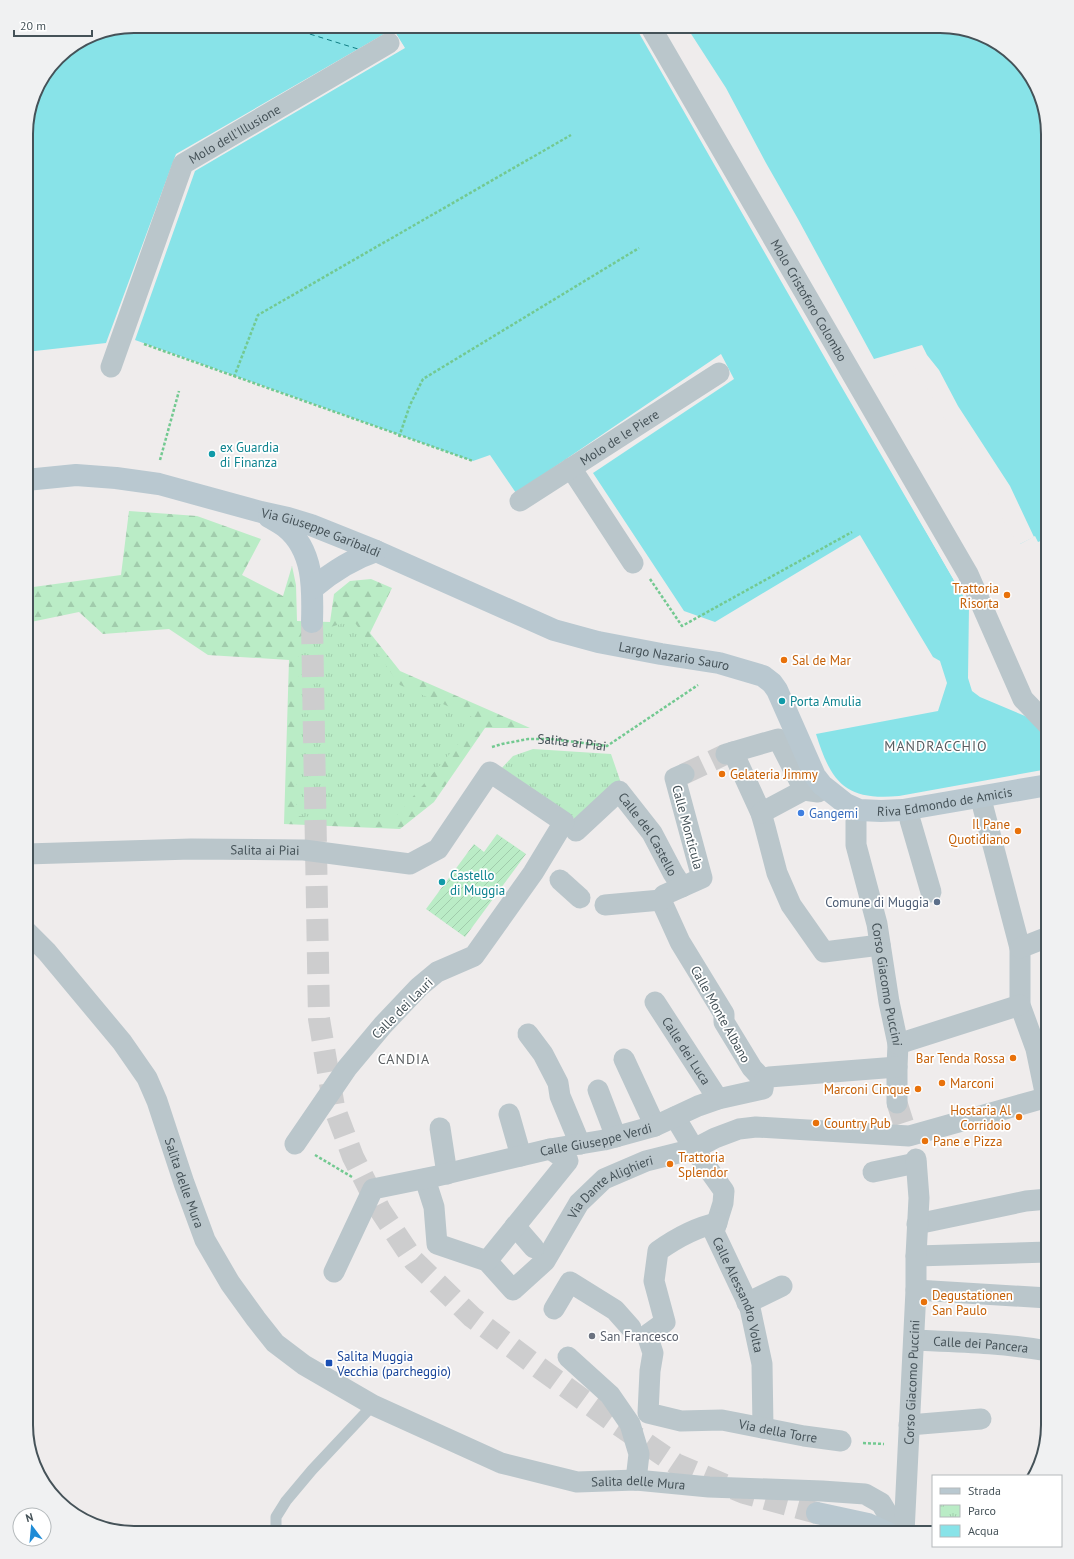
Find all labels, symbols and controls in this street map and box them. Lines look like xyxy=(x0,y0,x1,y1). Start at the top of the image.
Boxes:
scale bar xyxy=(14,12,92,38)
text: 20 m xyxy=(20,18,46,33)
street label: Molo dell'Illusione xyxy=(186,101,284,168)
street label: Molo Cristoforo Colombo xyxy=(767,236,851,365)
street label: Molo de le Piere xyxy=(577,406,662,469)
place label: ex Guardia di Finanza xyxy=(220,439,279,471)
marker: ex Guardia di Finanza xyxy=(207,449,217,459)
street label: Via Giuseppe Garibaldi xyxy=(259,504,383,561)
place label: Trattoria Risorta xyxy=(952,580,999,612)
marker: Trattoria Risorta xyxy=(1002,590,1012,600)
street label: Largo Nazario Sauro xyxy=(617,638,732,675)
place label: Sal de Mar xyxy=(792,652,851,669)
marker: Sal de Mar xyxy=(779,655,789,665)
place label: Porta Amulia xyxy=(790,693,861,710)
marker: Porta Amulia xyxy=(777,696,787,706)
street label: Salita ai Piai xyxy=(538,731,607,755)
district label: MANDRACCHIO xyxy=(884,737,988,755)
place label: Gelateria Jimmy xyxy=(730,766,818,783)
marker: Gelateria Jimmy xyxy=(717,769,727,779)
street label: Calle Monticula xyxy=(668,783,707,871)
street label: Riva Edmondo de Amicis xyxy=(877,783,1014,820)
street label: Calle del Castello xyxy=(614,789,681,879)
place label: Gangemi xyxy=(809,805,858,822)
marker: Gangemi xyxy=(796,808,806,818)
place label: Il Pane Quotidiano xyxy=(948,816,1010,848)
marker: Il Pane Quotidiano xyxy=(1013,826,1023,836)
street label: Salita ai Piai xyxy=(230,841,300,859)
place label: Castello di Muggia xyxy=(450,867,505,899)
marker: Castello di Muggia xyxy=(437,877,447,887)
place label: Comune di Muggia xyxy=(825,894,929,911)
marker: Comune di Muggia xyxy=(932,897,942,907)
street label: Corso Giacomo Puccini xyxy=(868,921,906,1046)
street label: Calle Monte Albano xyxy=(687,963,754,1066)
street label: Calle dei Lauri xyxy=(368,974,437,1043)
street label: Calle dei Luca xyxy=(658,1014,714,1088)
district label: CANDIA xyxy=(378,1050,430,1068)
place label: Bar Tenda Rossa xyxy=(916,1050,1005,1067)
marker: Bar Tenda Rossa xyxy=(1008,1053,1018,1063)
place label: Marconi xyxy=(950,1075,994,1092)
marker: Marconi xyxy=(937,1078,947,1088)
place label: Marconi Cinque xyxy=(824,1081,910,1098)
marker: Marconi Cinque xyxy=(913,1084,923,1094)
place label: Hostaria Al Corridoio xyxy=(950,1102,1011,1134)
marker: Hostaria Al Corridoio xyxy=(1014,1112,1024,1122)
place label: Country Pub xyxy=(824,1115,891,1132)
marker: Country Pub xyxy=(811,1118,821,1128)
street label: Calle Giuseppe Verdi xyxy=(538,1119,654,1160)
place label: Pane e Pizza xyxy=(933,1133,1002,1150)
street label: Salita delle Mura xyxy=(161,1136,208,1230)
marker: Pane e Pizza xyxy=(920,1136,930,1146)
place label: Trattoria Splendor xyxy=(678,1149,728,1181)
street label: Via Dante Alighieri xyxy=(563,1152,655,1223)
marker: Trattoria Splendor xyxy=(665,1159,675,1169)
street label: Calle Alessandro Volta xyxy=(708,1234,767,1354)
place label: Degustationen San Paulo xyxy=(932,1287,1013,1319)
marker: Degustationen San Paulo xyxy=(919,1297,929,1307)
street label: Corso Giacomo Puccini xyxy=(900,1319,924,1445)
place label: San Francesco xyxy=(600,1328,679,1345)
marker: San Francesco xyxy=(587,1331,597,1341)
street label: Calle dei Pancera xyxy=(933,1333,1029,1357)
place label: Salita Muggia Vecchia (parcheggio) xyxy=(336,1348,451,1380)
marker: Salita Muggia Vecchia (parcheggio) xyxy=(324,1358,334,1368)
street label: Via della Torre xyxy=(736,1415,818,1447)
street label: Salita delle Mura xyxy=(591,1472,686,1494)
legend xyxy=(932,1475,1062,1547)
text: Strada xyxy=(968,1483,1001,1498)
text: Parco xyxy=(968,1503,996,1518)
north arrow xyxy=(12,1507,52,1547)
text: N xyxy=(24,1510,35,1525)
text: Acqua xyxy=(968,1523,999,1538)

